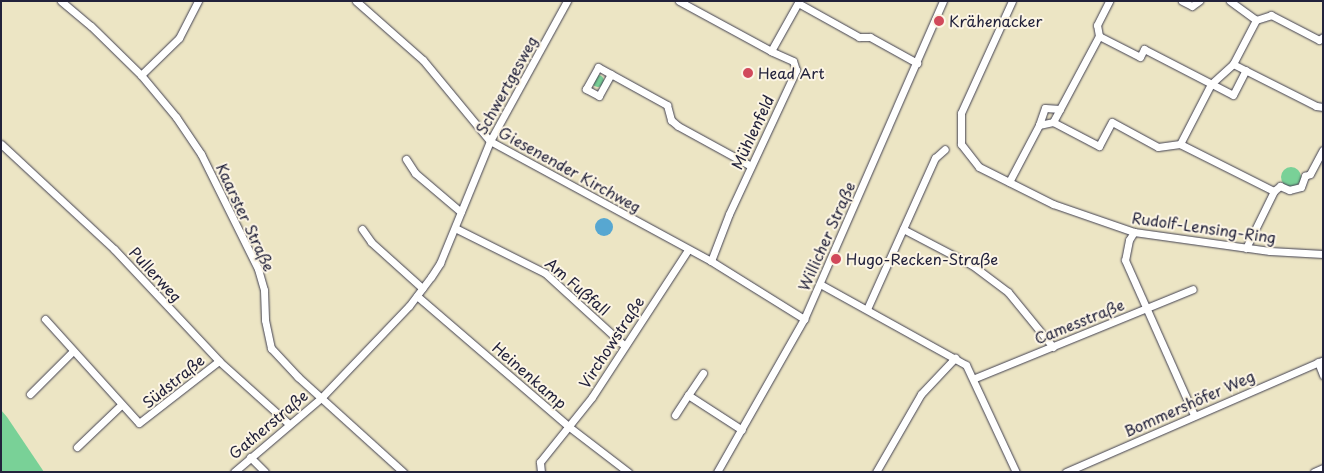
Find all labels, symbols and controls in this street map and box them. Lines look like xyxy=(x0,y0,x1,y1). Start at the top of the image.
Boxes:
place label: Krähenacker xyxy=(949,12,1042,30)
marker: Krähenacker xyxy=(933,15,945,27)
street label: Schwertgesweg xyxy=(472,33,540,137)
place label: Head Art xyxy=(758,64,825,82)
marker: Head Art xyxy=(742,67,754,79)
street label: Mühlenfeld xyxy=(727,92,777,172)
street label: Giesenender Kirchweg xyxy=(496,122,644,216)
street label: Kaarster Straße xyxy=(213,160,279,274)
street label: Willicher Straße xyxy=(794,178,858,294)
street label: Rudolf-Lensing-Ring xyxy=(1131,208,1277,246)
street label: Pullerweg xyxy=(126,243,186,305)
place label: Hugo-Recken-Straße xyxy=(846,250,998,268)
street label: Am Fußfall xyxy=(542,253,614,319)
marker: Hugo-Recken-Straße xyxy=(830,253,842,265)
street label: Virchowstraße xyxy=(575,293,647,391)
street label: Camesstraße xyxy=(1032,295,1126,347)
street label: Heinenkamp xyxy=(489,338,571,412)
street label: Südstraße xyxy=(138,351,208,411)
street label: Bommershöfer Weg xyxy=(1121,366,1257,440)
street label: Gatherstraße xyxy=(225,386,311,462)

